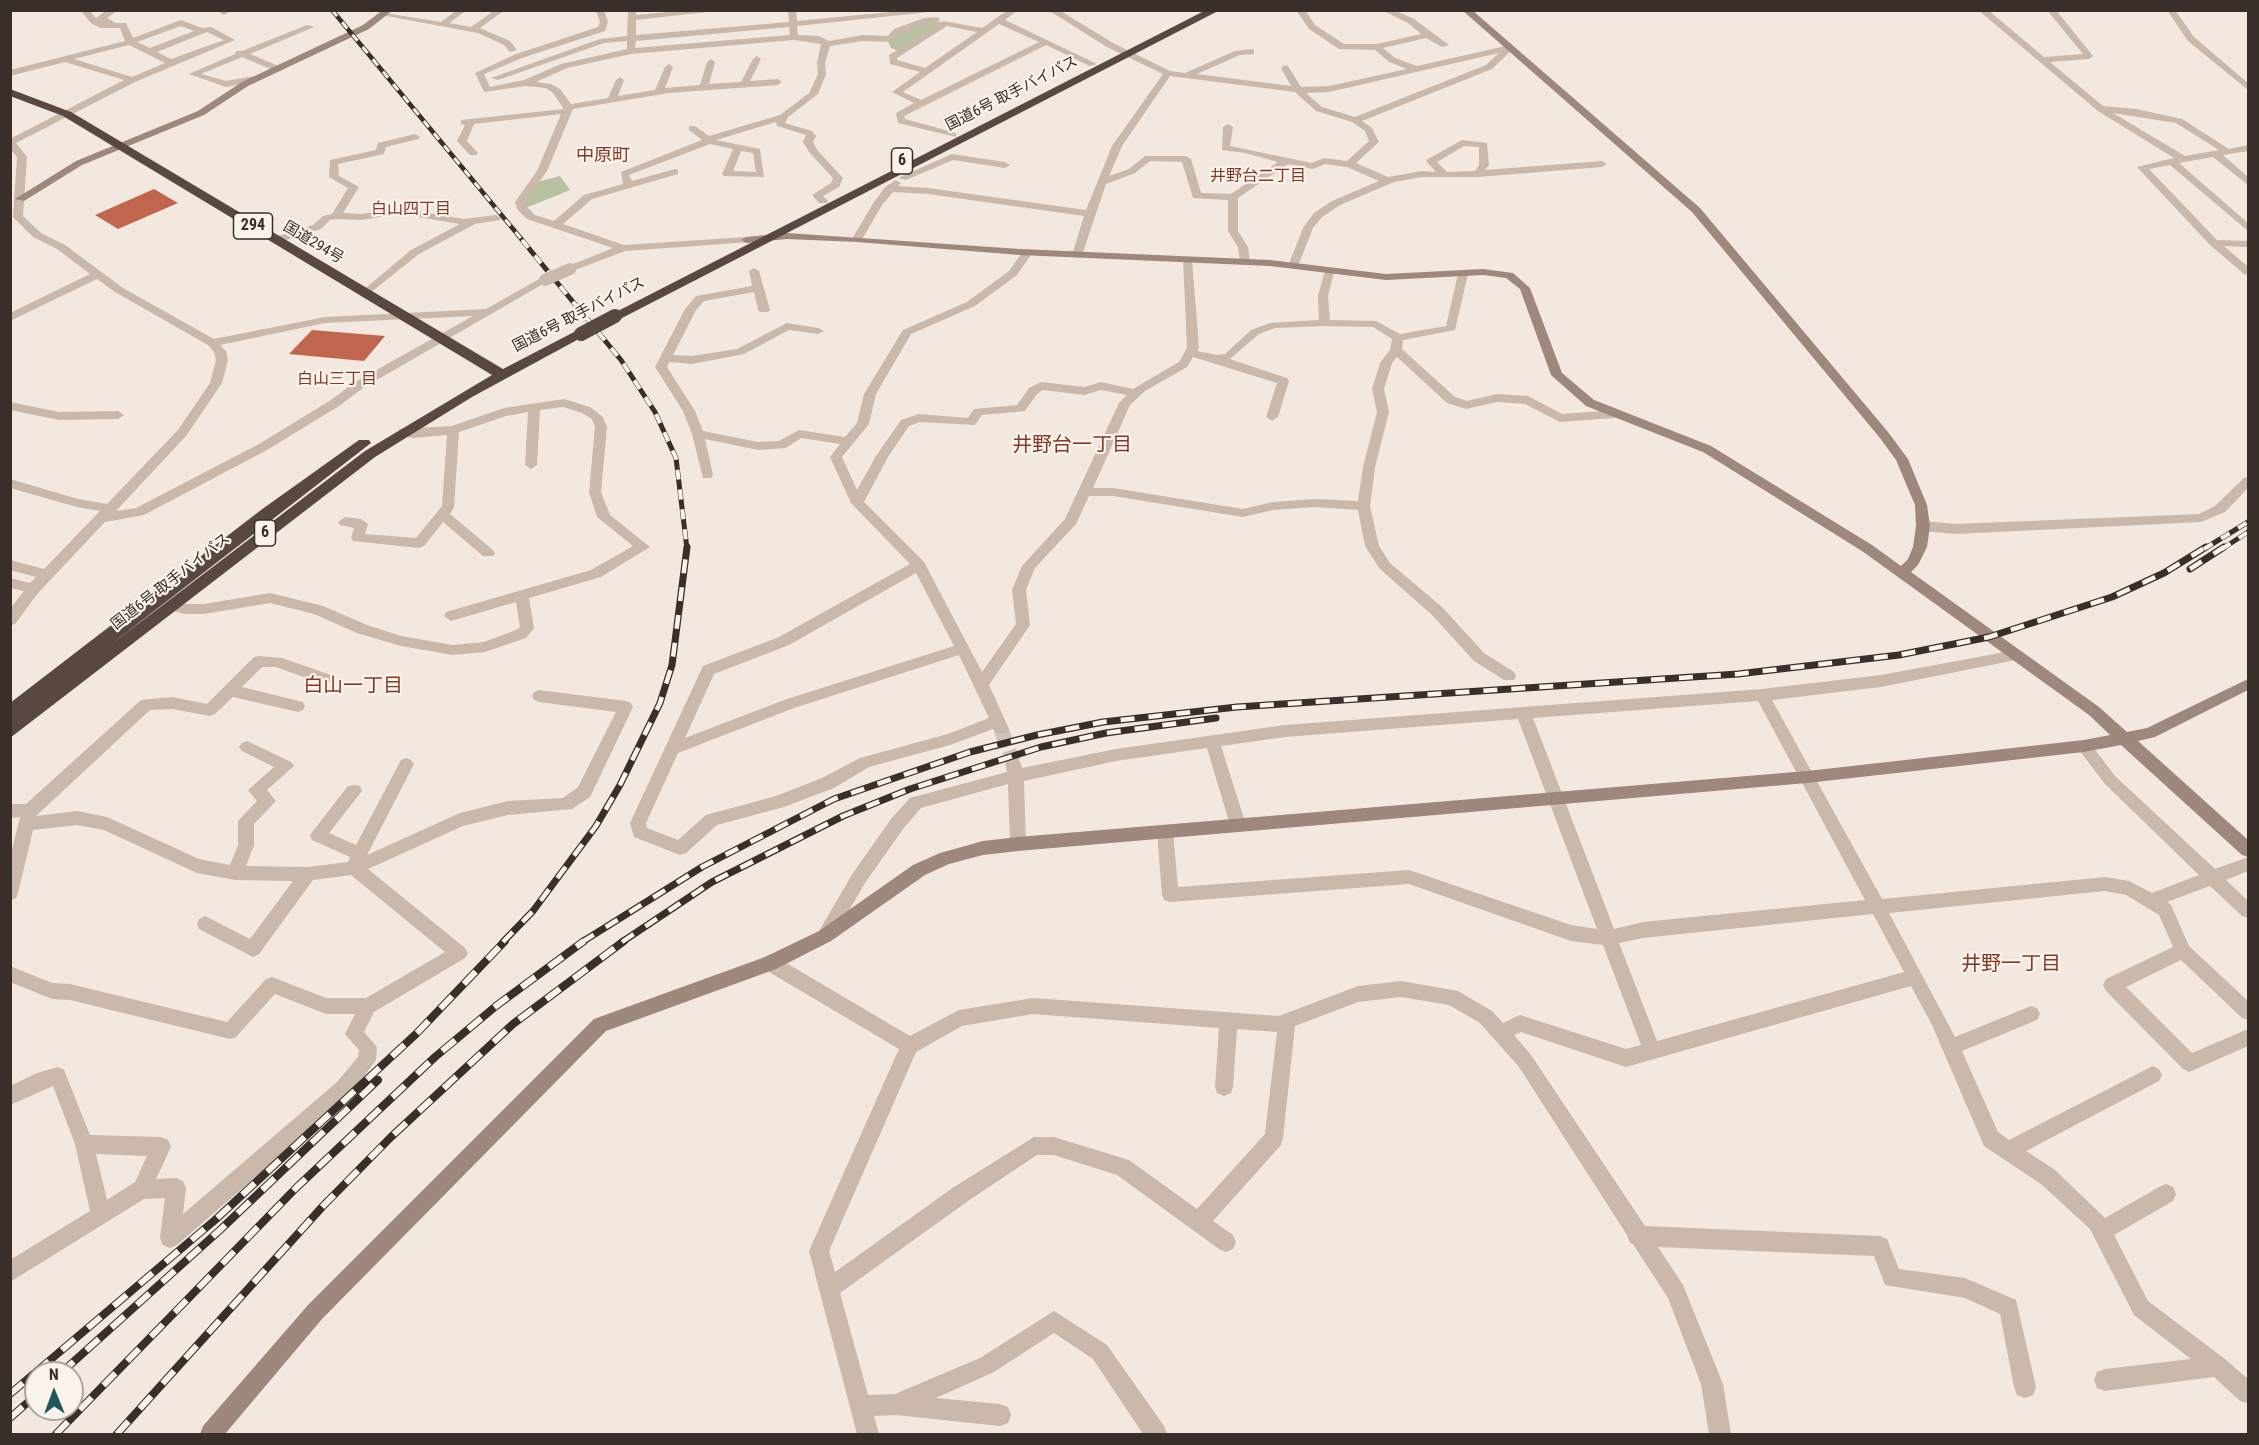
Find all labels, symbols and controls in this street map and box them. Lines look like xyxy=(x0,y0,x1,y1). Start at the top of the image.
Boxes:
street label: 国道6号 取手バイパス xyxy=(943,53,1081,135)
district label: 中原町 xyxy=(576,145,630,167)
road number: 6 xyxy=(892,148,912,174)
district label: 井野台二丁目 xyxy=(1210,167,1306,187)
district label: 白山四丁目 xyxy=(371,200,451,220)
road number: 294 xyxy=(234,213,272,239)
street label: 国道294号 xyxy=(280,218,346,268)
street label: 国道6号 取手バイパス xyxy=(510,274,648,356)
district label: 白山三丁目 xyxy=(297,370,377,390)
district label: 井野台一丁目 xyxy=(1012,434,1132,458)
road number: 6 xyxy=(254,520,276,546)
street label: 国道6号 取手バイパス xyxy=(108,530,234,634)
district label: 白山一丁目 xyxy=(303,675,403,699)
district label: 井野一丁目 xyxy=(1961,953,2061,977)
north arrow xyxy=(24,1361,84,1421)
text: N xyxy=(49,1365,59,1384)

